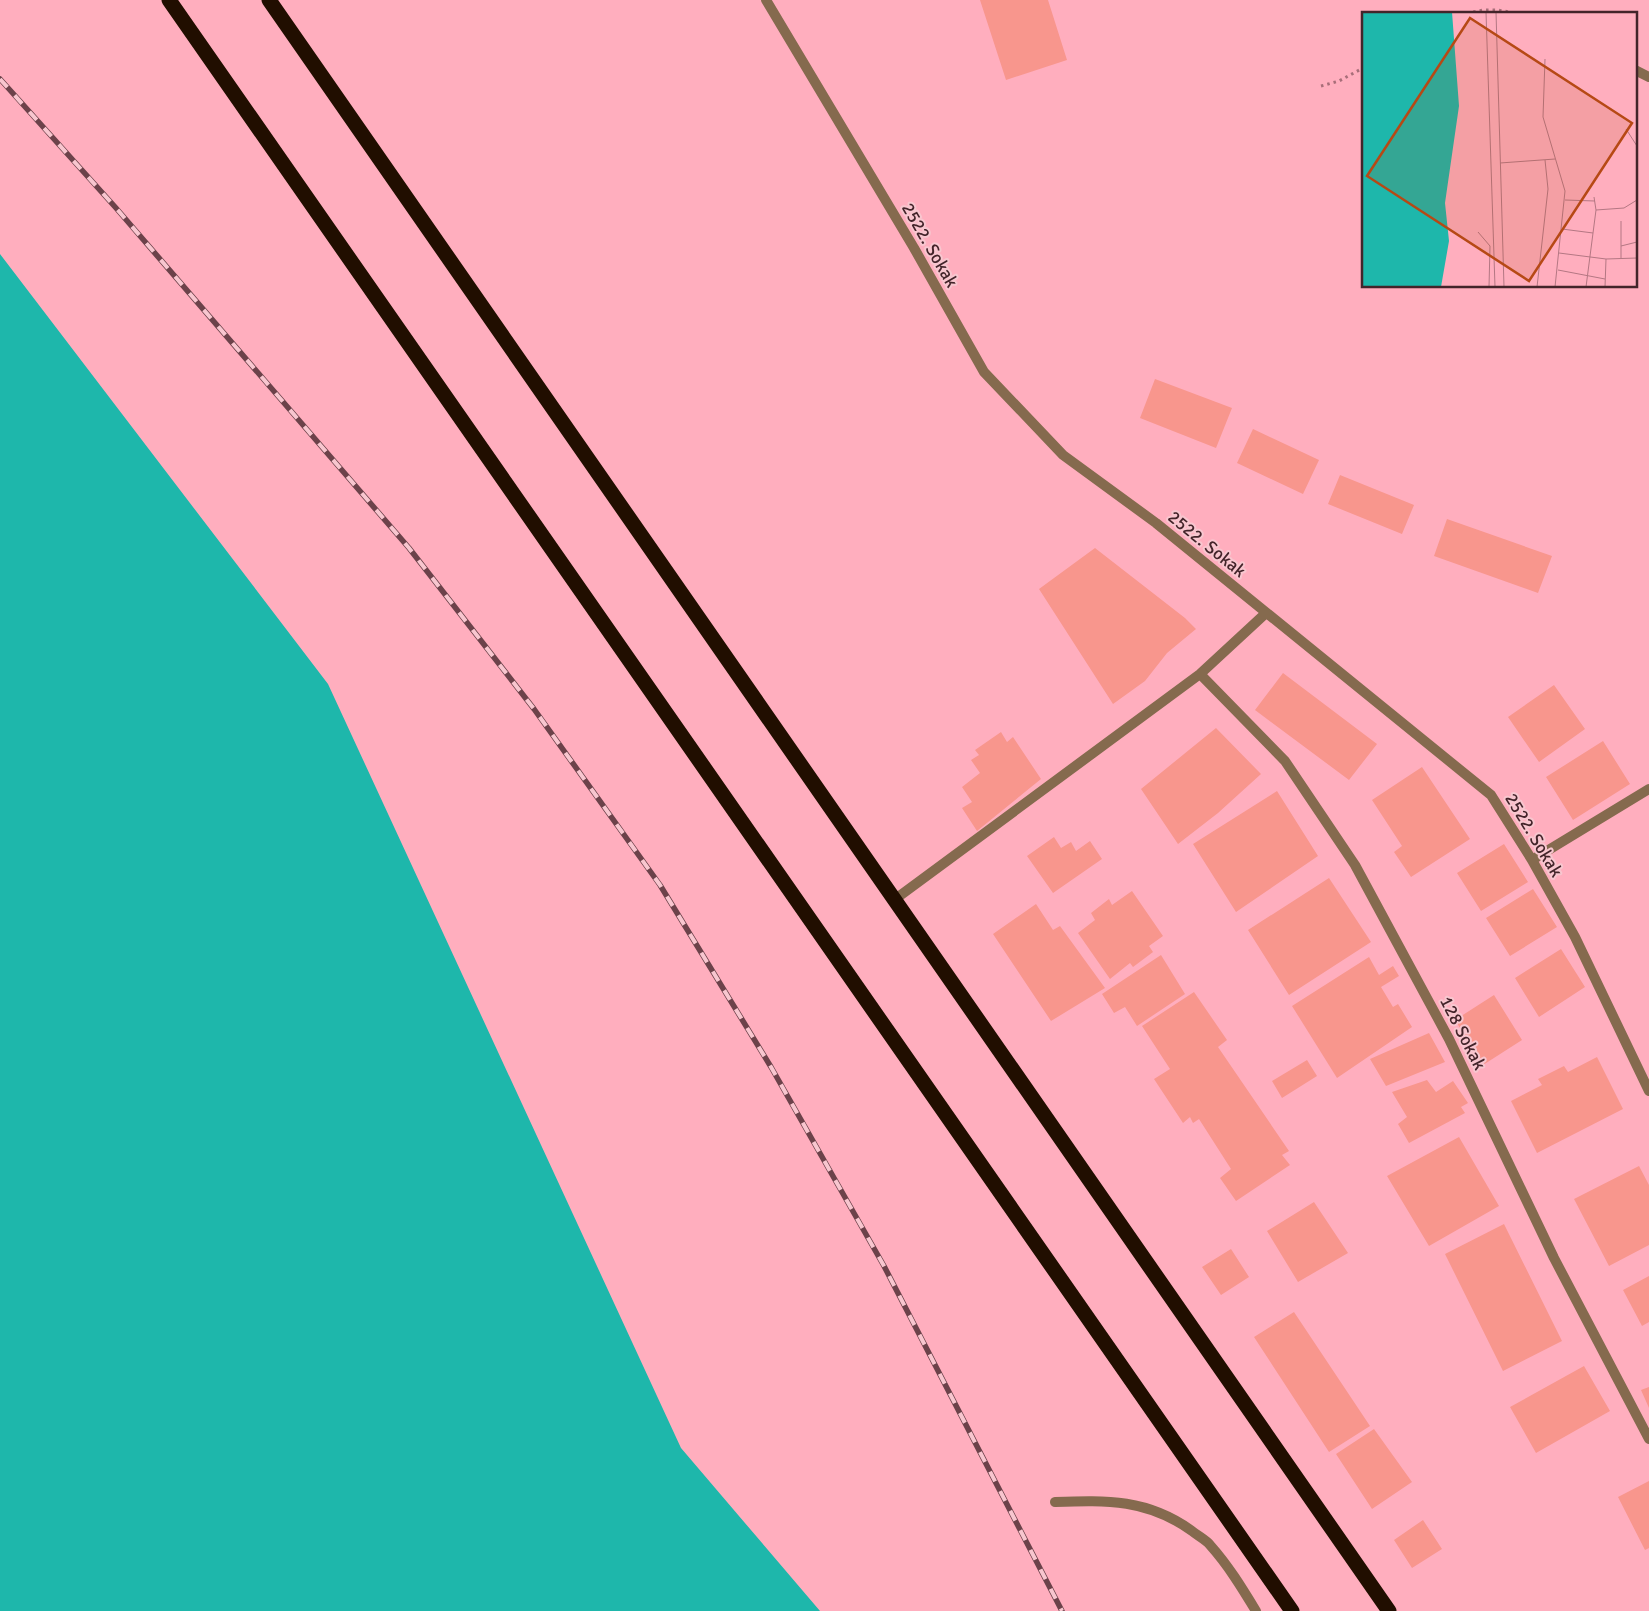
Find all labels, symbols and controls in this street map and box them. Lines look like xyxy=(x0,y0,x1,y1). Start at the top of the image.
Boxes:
inset map xyxy=(1362,12,1636,288)
street label: 2522. Sokak xyxy=(897,199,963,291)
street label: 2522. Sokak xyxy=(1164,506,1250,582)
street label: 2522. Sokak xyxy=(1500,789,1568,881)
street label: 128 Sokak xyxy=(1435,993,1491,1073)

